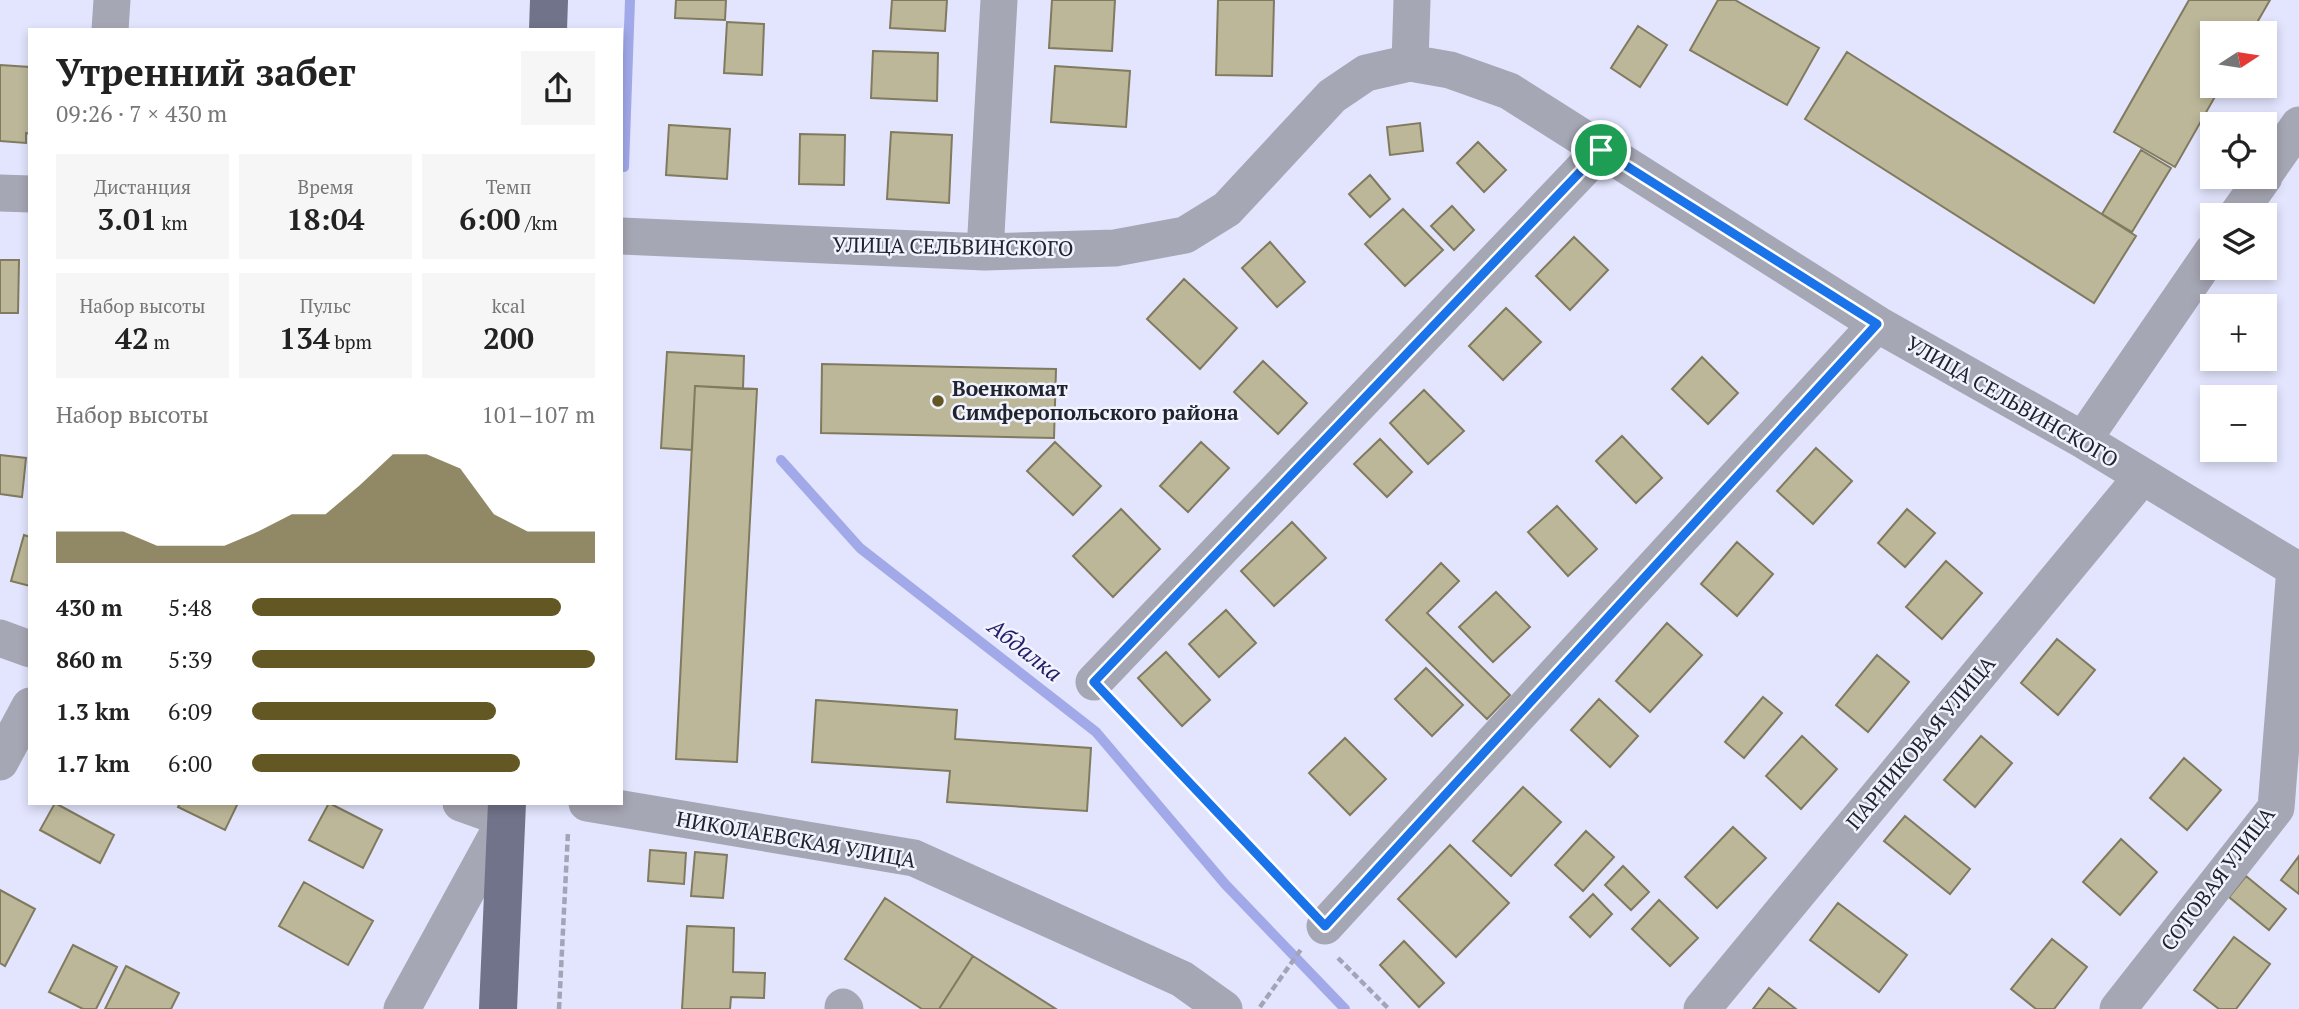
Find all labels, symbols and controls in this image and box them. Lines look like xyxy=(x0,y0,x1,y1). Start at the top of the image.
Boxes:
north arrow xyxy=(2200,21,2277,98)
map controls xyxy=(2200,21,2277,462)
text: Утренний забег xyxy=(56,47,356,97)
button: share xyxy=(521,51,595,125)
text: 09:26 · 7 × 430 m xyxy=(56,98,227,129)
button: locate xyxy=(2200,112,2277,189)
pin xyxy=(1571,120,1631,180)
icon: arrive xyxy=(1582,131,1620,169)
text: Дистанция xyxy=(94,174,191,199)
text: Время xyxy=(297,174,354,199)
text: Темп xyxy=(486,174,531,199)
text: 3.01 xyxy=(97,199,157,239)
text: 18:04 xyxy=(286,199,365,239)
text: 6:00 xyxy=(459,199,520,239)
button: layers xyxy=(2200,203,2277,280)
text: km xyxy=(157,210,188,235)
text: /km xyxy=(520,210,558,235)
street label: УЛИЦА СЕЛЬВИНСКОГО xyxy=(832,230,1074,262)
text: Набор высоты xyxy=(79,293,206,318)
text: Пульс xyxy=(300,293,351,318)
text: kcal xyxy=(492,293,525,318)
button: + xyxy=(2200,294,2277,371)
text: 42 xyxy=(115,318,149,358)
text: 134 xyxy=(279,318,330,358)
text: 200 xyxy=(483,318,534,358)
text: m xyxy=(149,329,170,354)
text: bpm xyxy=(330,329,372,354)
street label: УЛИЦА СЕЛЬВИНСКОГО xyxy=(1901,329,2124,473)
place label: Военкомат Симферопольского района xyxy=(952,374,1239,426)
button: − xyxy=(2200,385,2277,462)
marker: Военкомат Симферопольского района xyxy=(930,393,946,409)
text: Набор высоты xyxy=(56,399,209,430)
text: 101–107 m xyxy=(482,399,595,430)
text: 430 m xyxy=(56,592,122,623)
text: 5:48 xyxy=(168,592,212,623)
water label: Абдалка xyxy=(980,610,1069,688)
text: 860 m xyxy=(56,644,122,675)
text: 5:39 xyxy=(168,644,212,675)
street label: ПАРНИКОВАЯ УЛИЦА xyxy=(1839,649,2002,835)
text: 1.3 km xyxy=(56,696,130,727)
text: 6:09 xyxy=(168,696,212,727)
text: 1.7 km xyxy=(56,748,130,779)
text: 6:00 xyxy=(168,748,212,779)
street label: СОТОВАЯ УЛИЦА xyxy=(2154,800,2281,956)
street label: НИКОЛАЕВСКАЯ УЛИЦА xyxy=(674,804,919,874)

